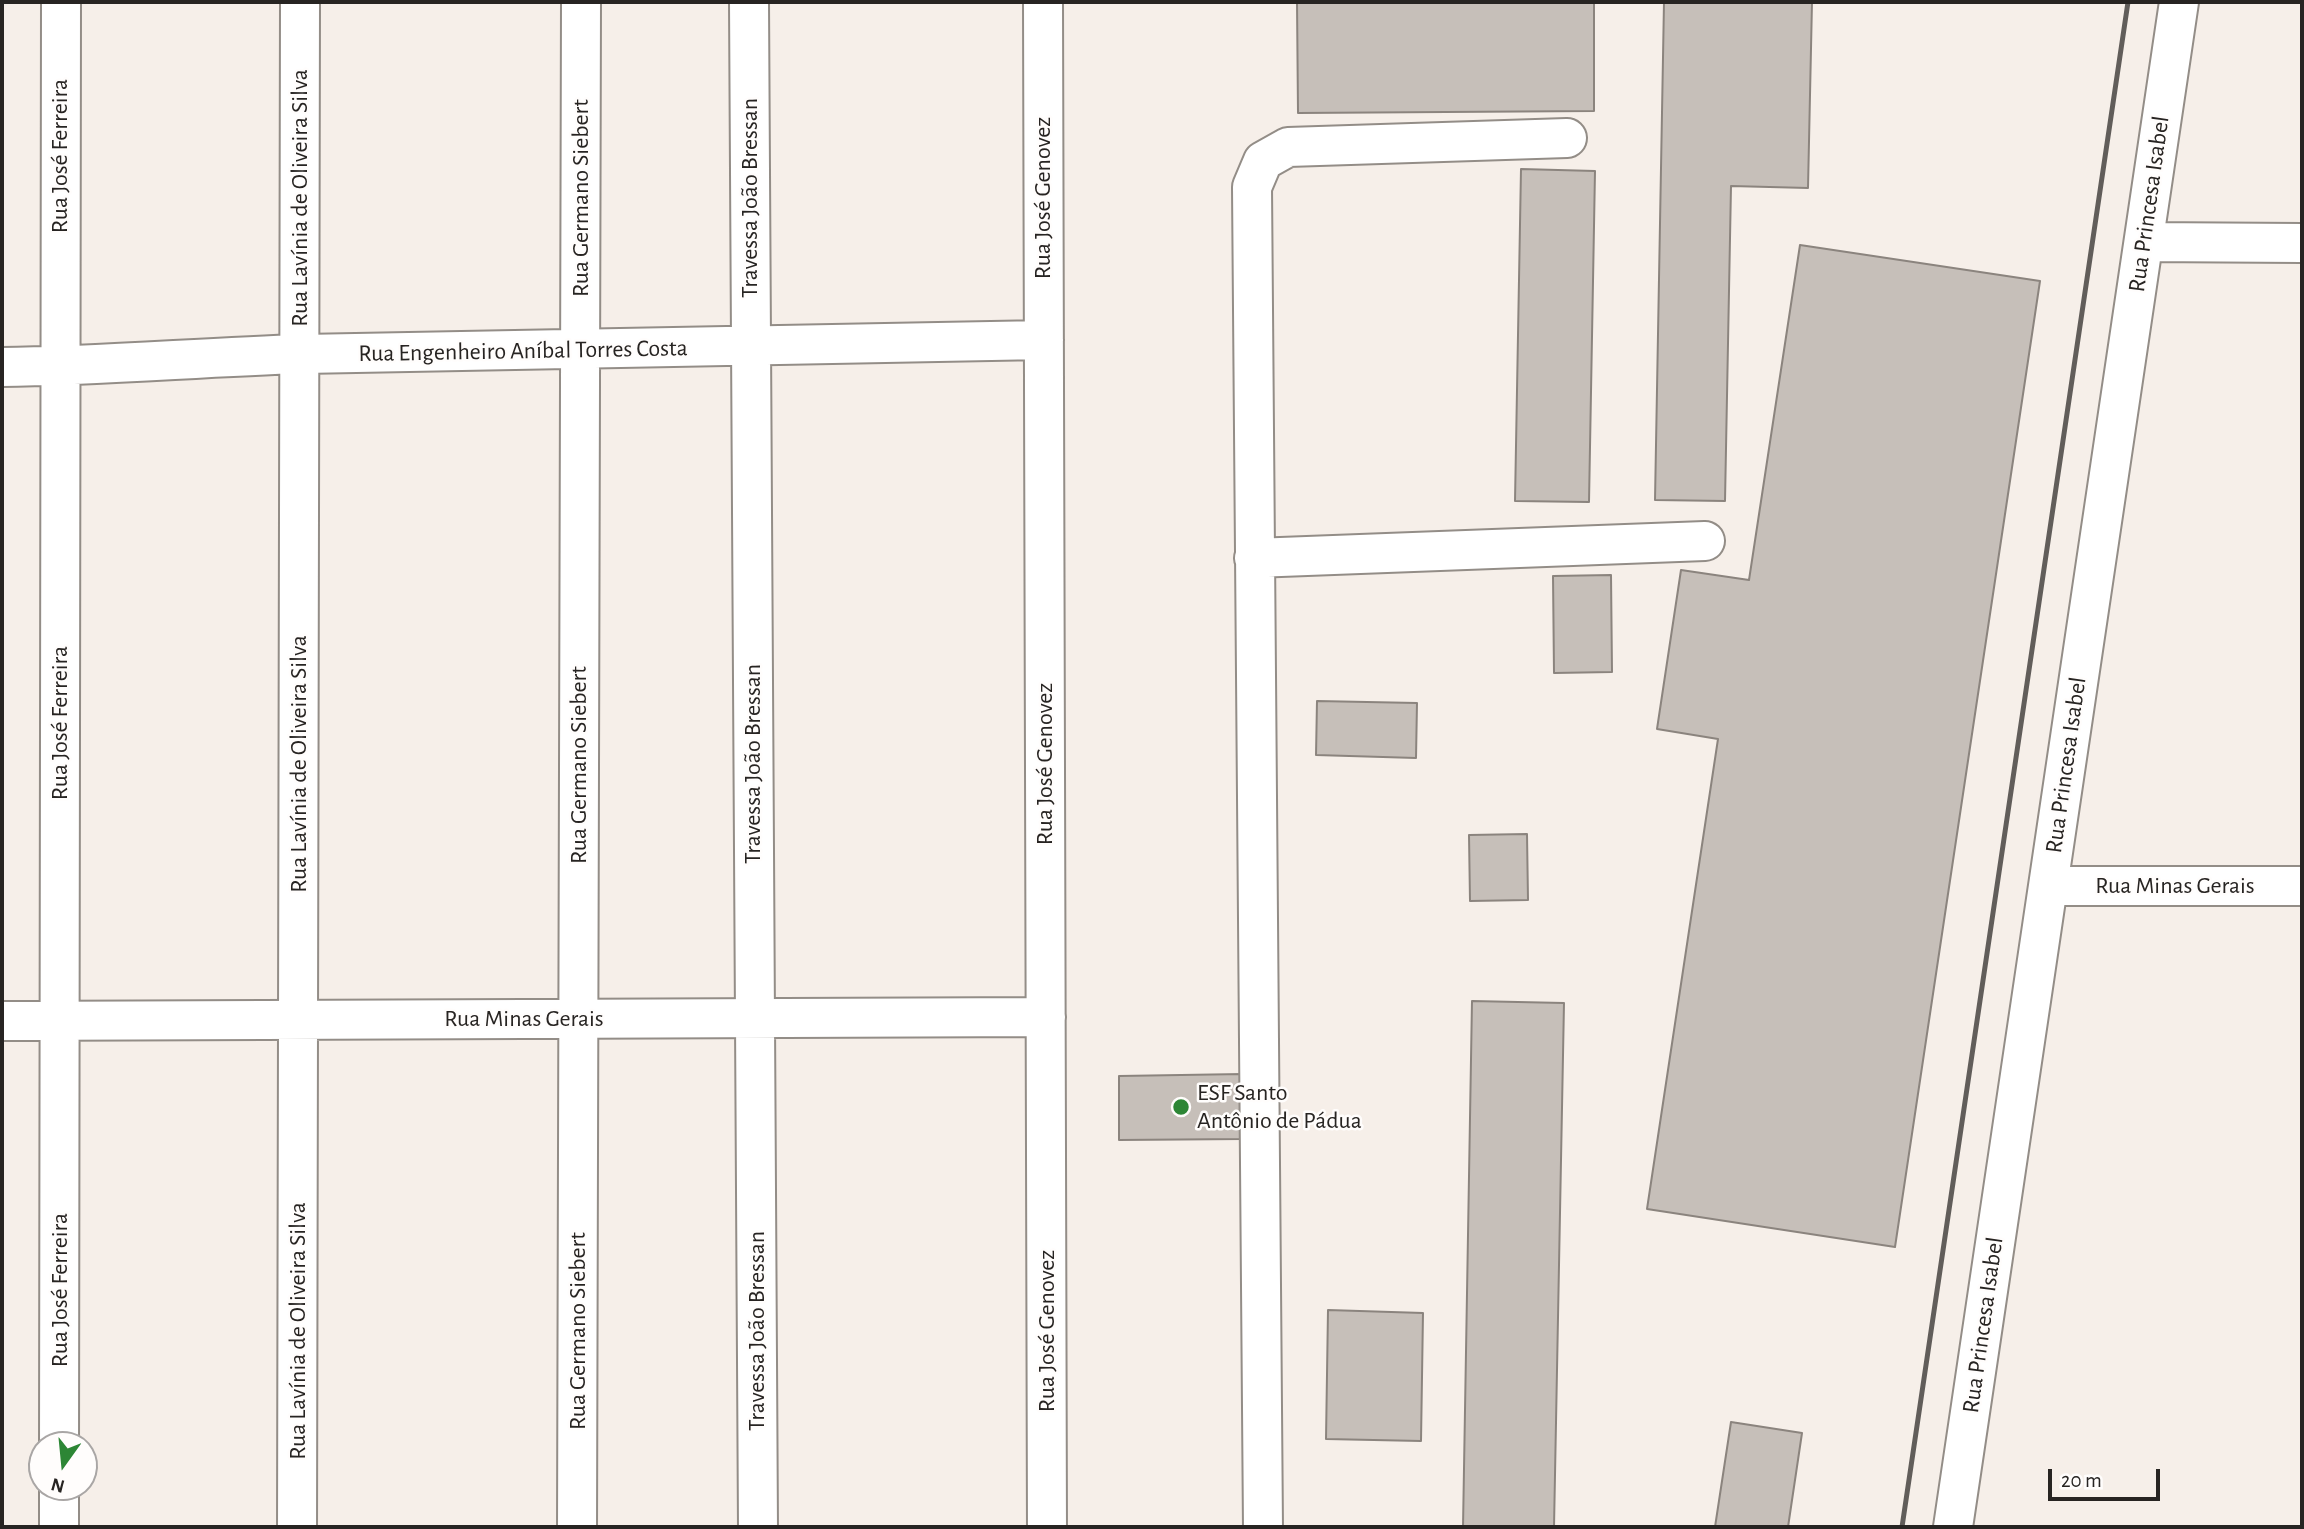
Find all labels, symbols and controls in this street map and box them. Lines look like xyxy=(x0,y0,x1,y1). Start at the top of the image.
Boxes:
street label: Rua Lavínia de Oliveira Silva xyxy=(286,69,314,327)
street label: Rua José Ferreira xyxy=(46,79,74,233)
street label: Travessa João Bressan xyxy=(736,98,764,298)
street label: Rua Germano Siebert xyxy=(567,99,595,297)
street label: Rua Princesa Isabel xyxy=(2122,114,2176,294)
street label: Rua José Genovez xyxy=(1029,117,1057,279)
street label: Rua Engenheiro Aníbal Torres Costa xyxy=(358,334,688,368)
street label: Rua Lavínia de Oliveira Silva xyxy=(285,635,313,893)
street label: Rua José Ferreira xyxy=(46,646,74,800)
street label: Travessa João Bressan xyxy=(739,664,767,864)
street label: Rua Germano Siebert xyxy=(565,666,593,864)
street label: Rua Princesa Isabel xyxy=(2039,675,2093,855)
street label: Rua José Genovez xyxy=(1031,683,1059,845)
street label: Rua Minas Gerais xyxy=(2095,872,2255,900)
street label: Rua Minas Gerais xyxy=(444,1005,604,1033)
place label: ESF Santo Antônio de Pádua xyxy=(1197,1079,1362,1135)
marker: ESF Santo Antônio de Pádua xyxy=(1171,1097,1191,1117)
street label: Rua Lavínia de Oliveira Silva xyxy=(284,1202,312,1460)
street label: Rua José Ferreira xyxy=(46,1213,74,1367)
street label: Travessa João Bressan xyxy=(743,1231,771,1431)
street label: Rua Germano Siebert xyxy=(564,1232,592,1430)
street label: Rua Princesa Isabel xyxy=(1956,1235,2010,1415)
street label: Rua José Genovez xyxy=(1033,1250,1061,1412)
north arrow xyxy=(28,1431,98,1501)
scale bar xyxy=(2052,1456,2164,1500)
text: 20 m xyxy=(2061,1470,2102,1491)
text: N xyxy=(49,1474,67,1496)

